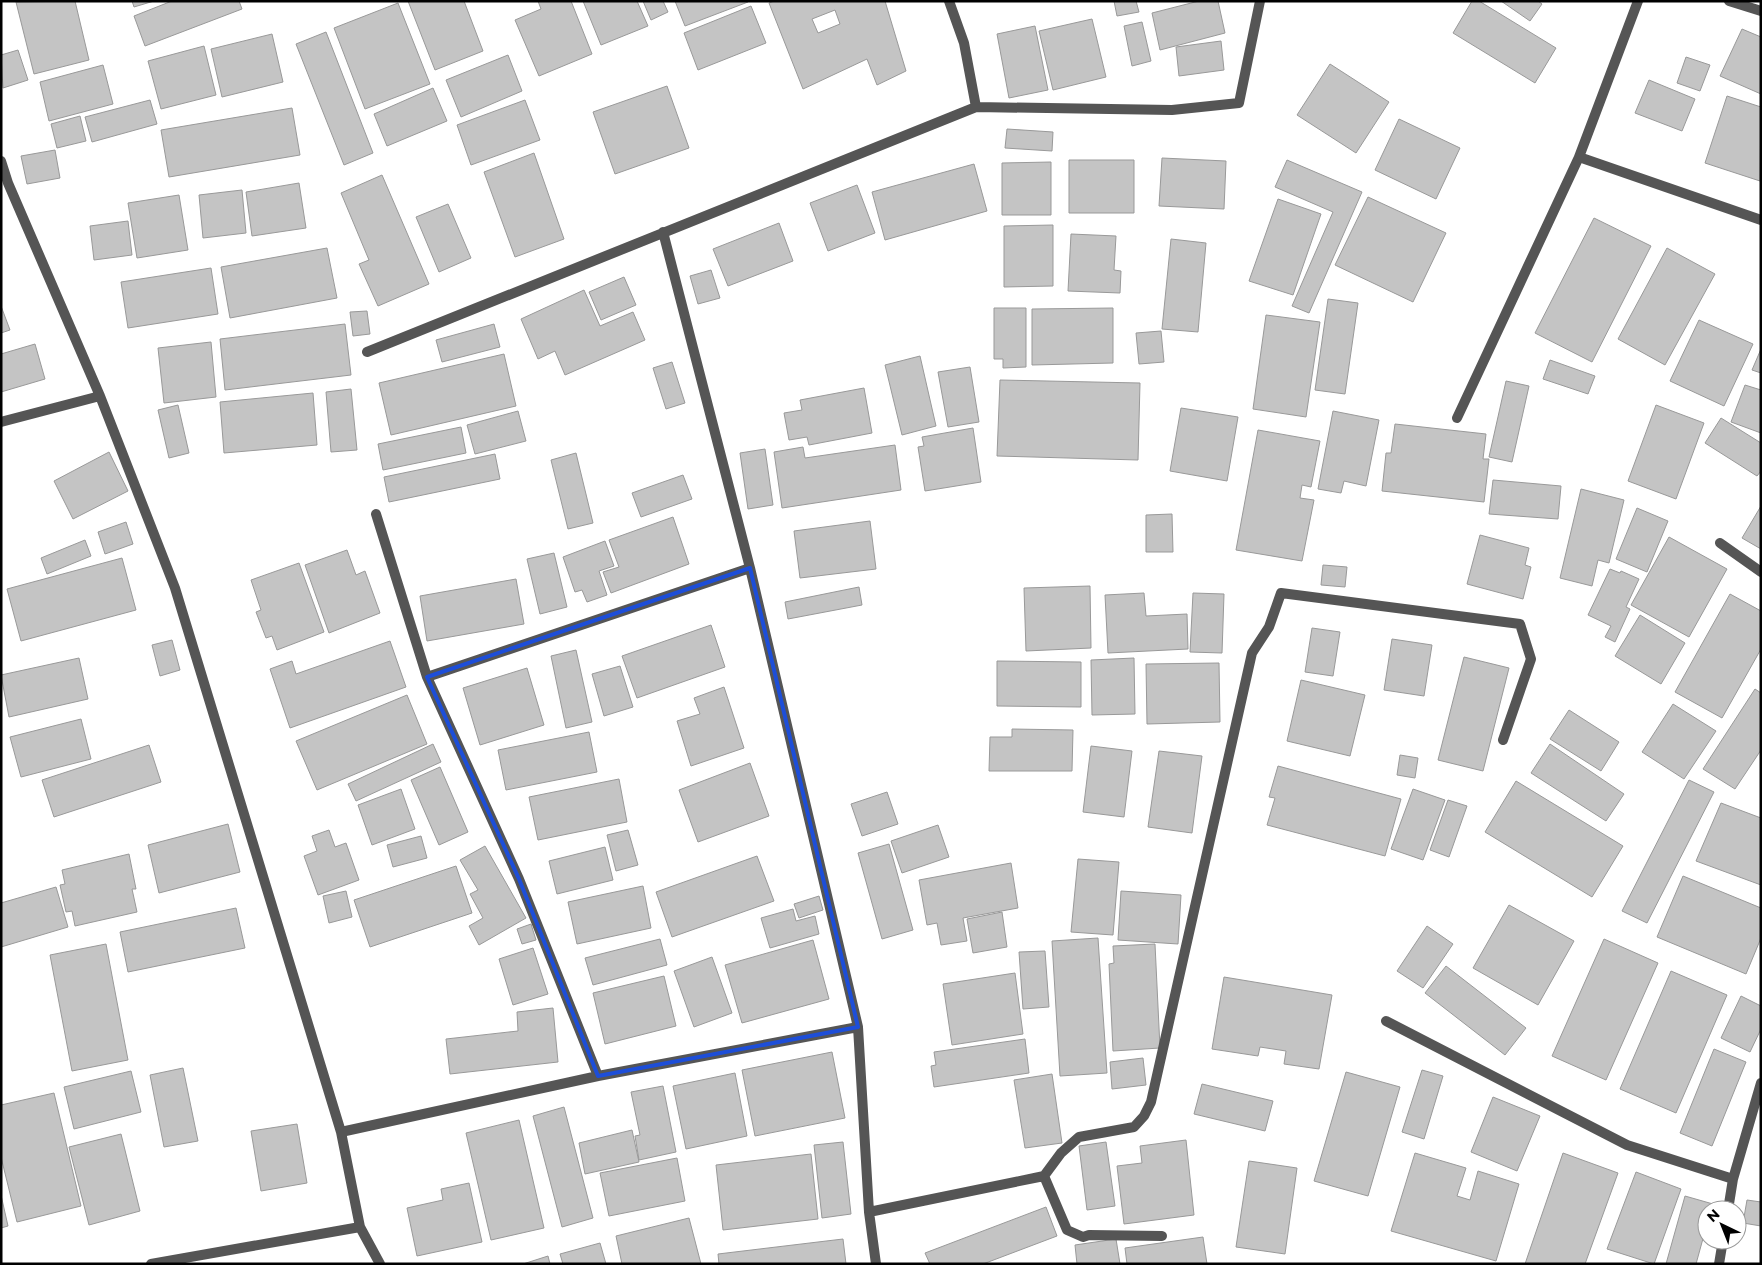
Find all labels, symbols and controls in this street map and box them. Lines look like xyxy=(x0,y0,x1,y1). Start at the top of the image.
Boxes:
north arrow xyxy=(1697,1200,1747,1250)
text: N xyxy=(1703,1205,1723,1226)

